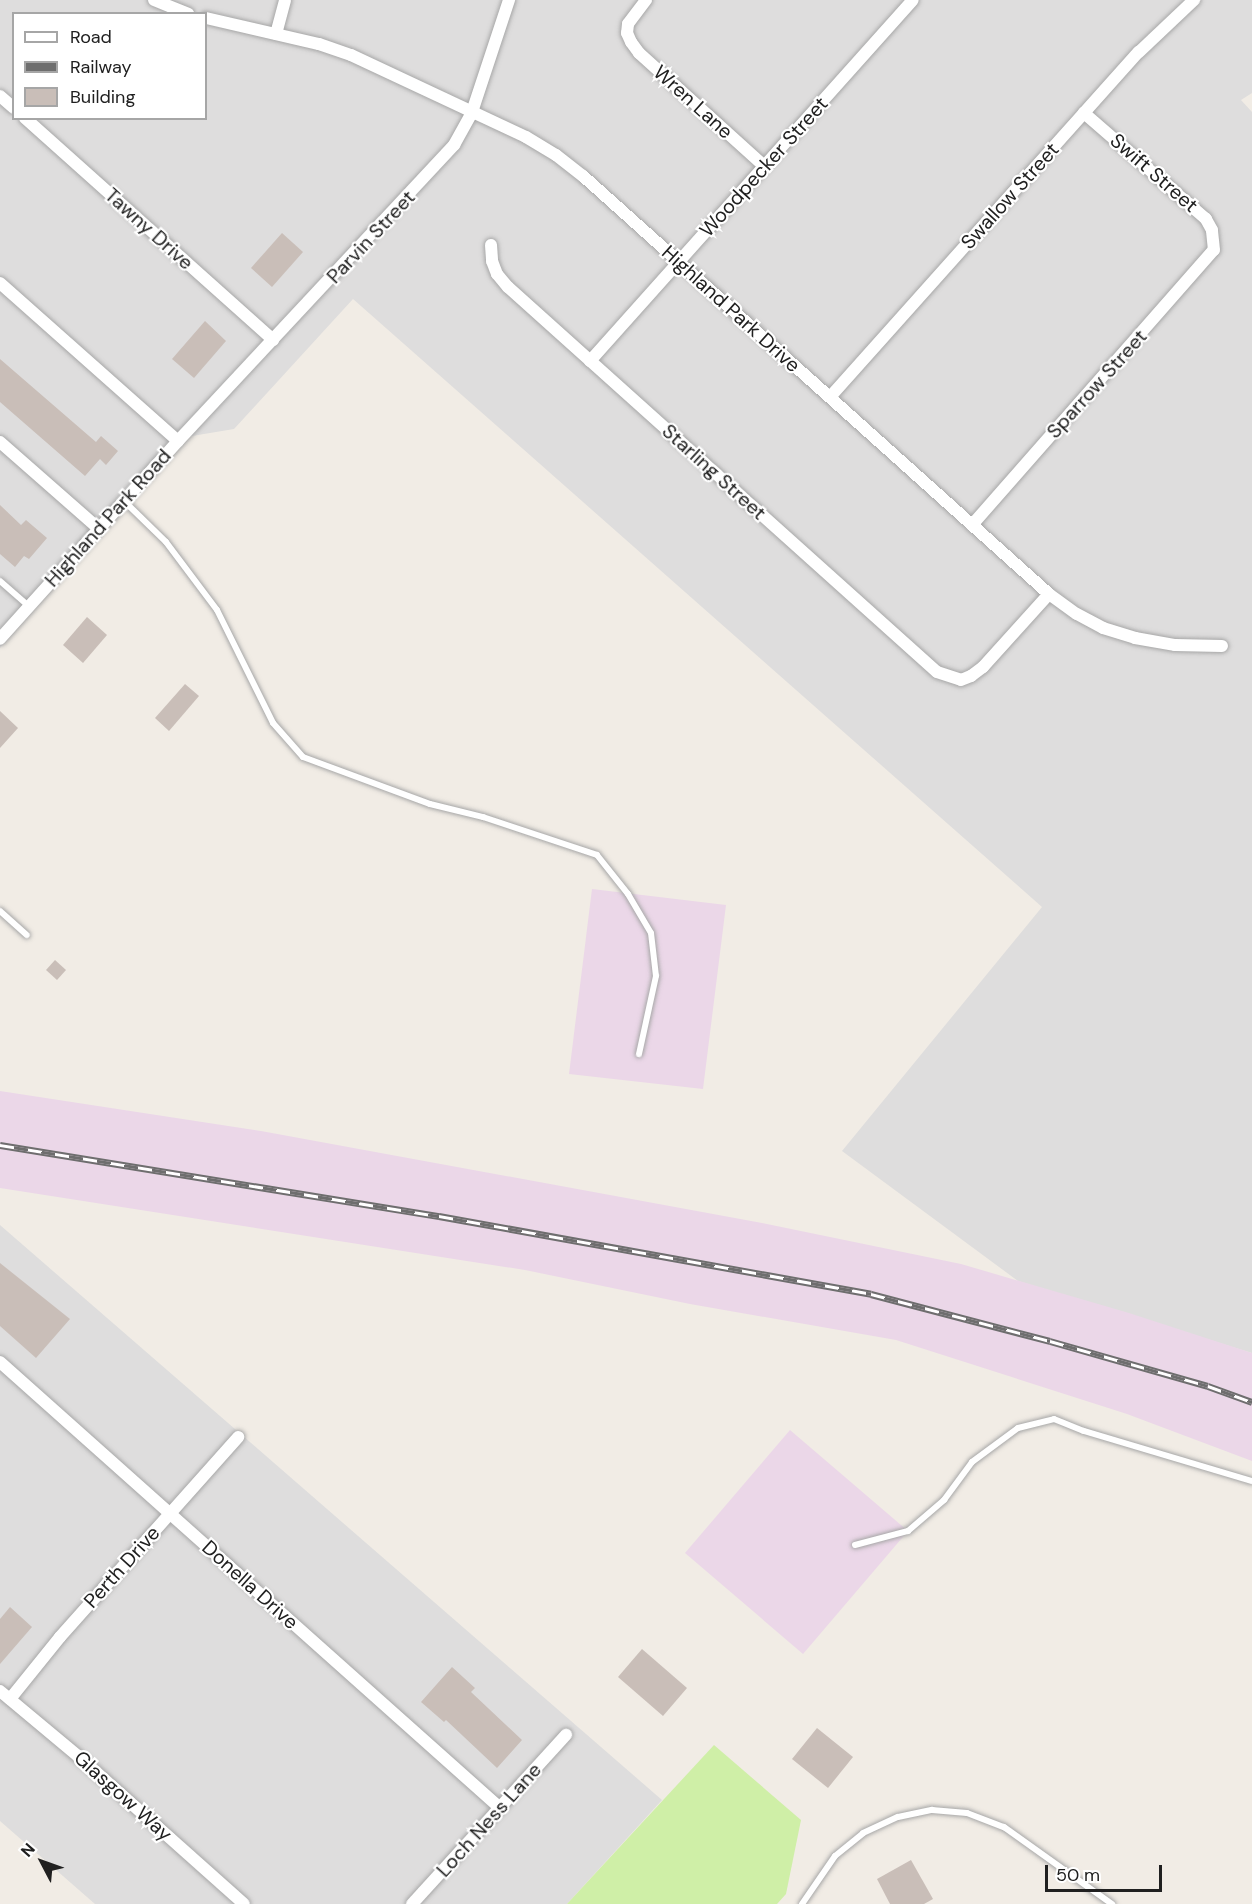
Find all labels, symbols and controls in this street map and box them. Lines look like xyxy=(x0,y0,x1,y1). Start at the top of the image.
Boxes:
legend xyxy=(12,12,207,120)
text: Road xyxy=(70,25,112,49)
text: Railway xyxy=(70,55,132,79)
street label: Wren Lane xyxy=(648,60,738,144)
text: Building xyxy=(70,85,135,109)
street label: Woodpecker Street xyxy=(695,92,833,242)
street label: Swift Street xyxy=(1105,128,1203,218)
street label: Swallow Street xyxy=(956,138,1064,254)
street label: Tawny Drive xyxy=(100,183,198,275)
street label: Parvin Street xyxy=(322,186,420,288)
street label: Highland Park Drive xyxy=(657,241,805,377)
street label: Sparrow Street xyxy=(1042,325,1152,443)
street label: Starling Street xyxy=(657,419,771,525)
street label: Highland Park Road xyxy=(40,444,176,592)
street label: Perth Drive xyxy=(79,1521,165,1613)
street label: Donella Drive xyxy=(197,1536,303,1634)
street label: Glasgow Way xyxy=(69,1746,177,1846)
street label: Loch Ness Lane xyxy=(432,1758,546,1882)
north arrow xyxy=(12,1832,72,1892)
text: N xyxy=(16,1839,40,1861)
scale bar xyxy=(1048,1853,1165,1891)
text: 50 m xyxy=(1056,1863,1100,1887)

